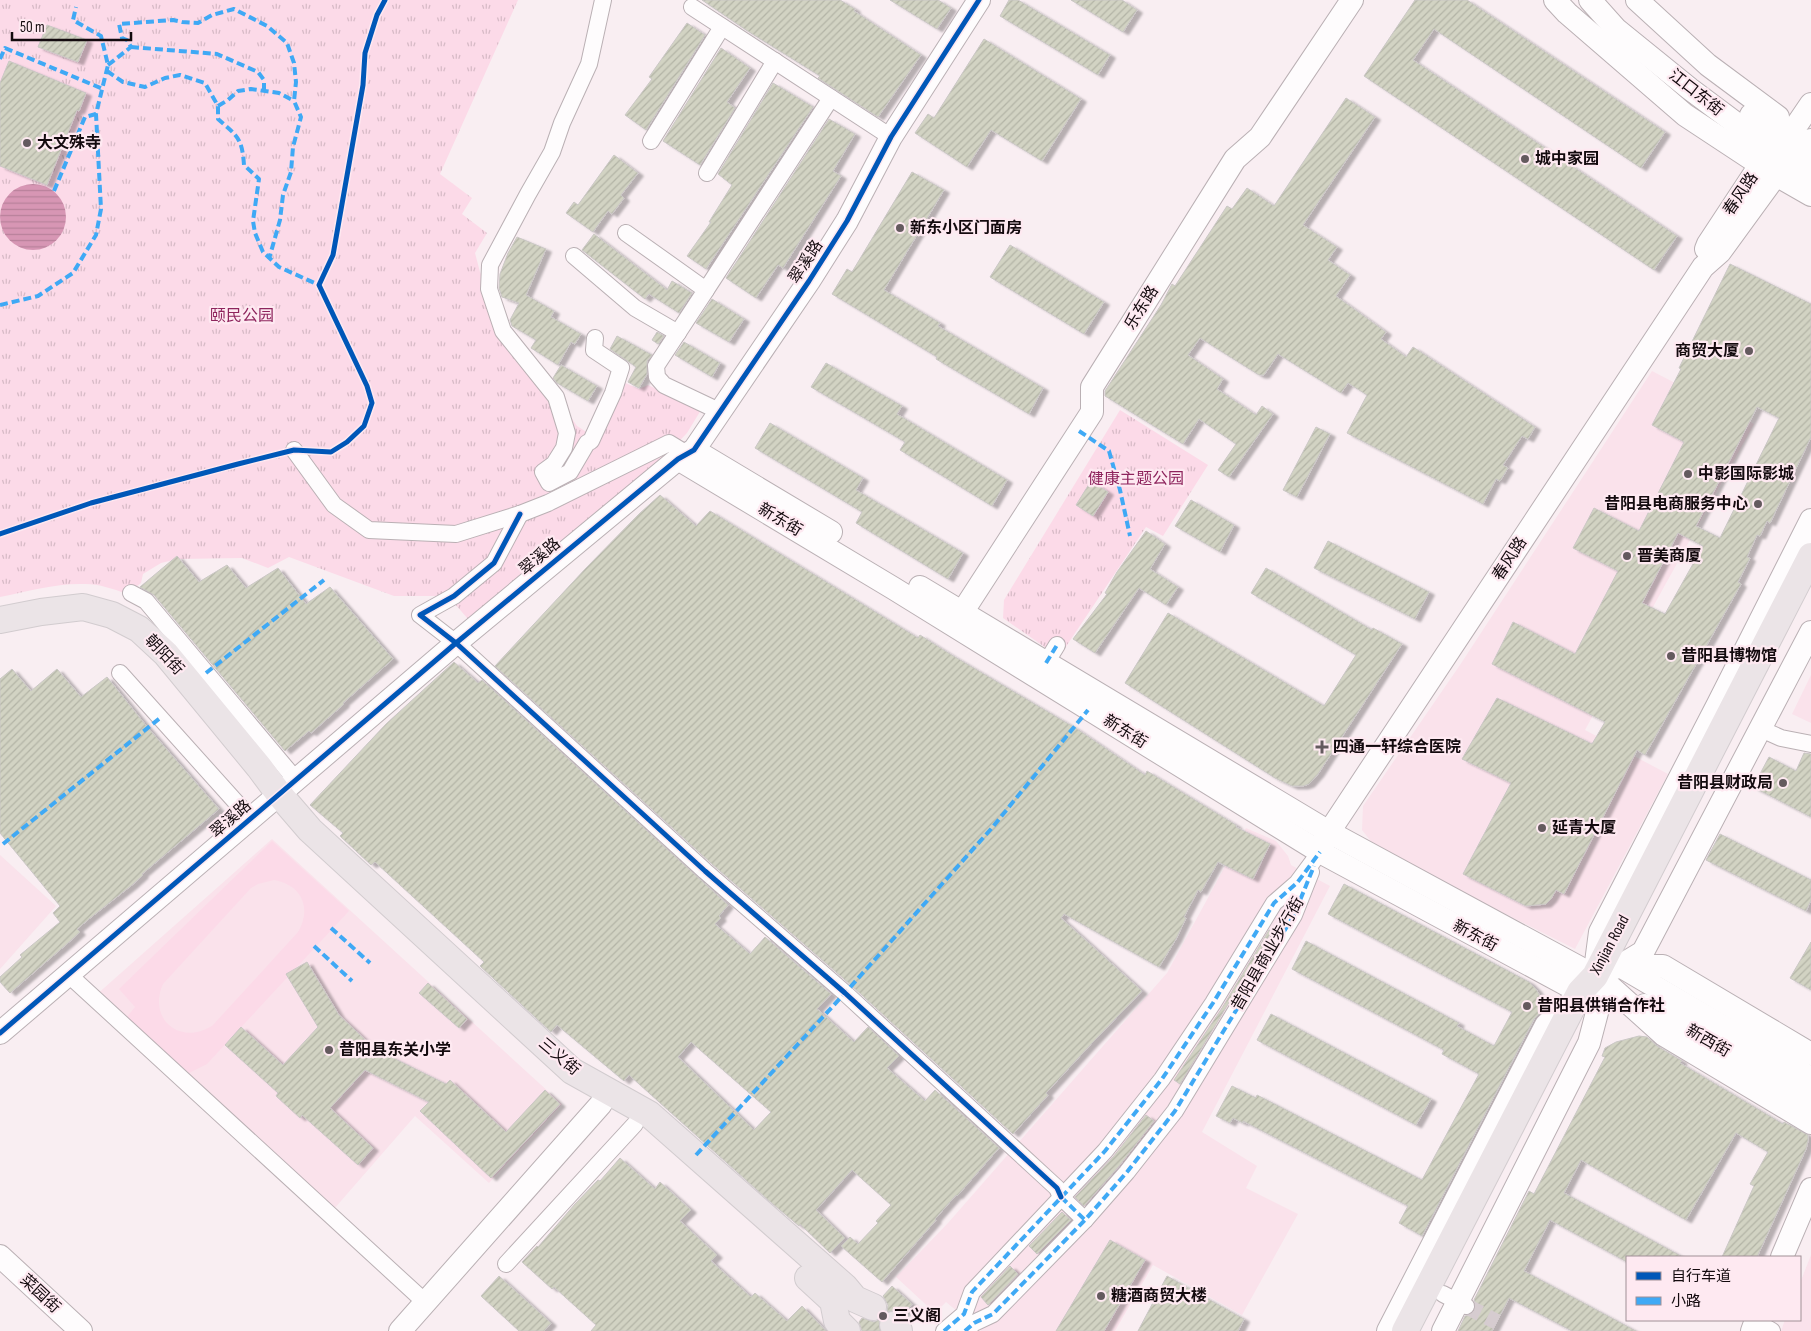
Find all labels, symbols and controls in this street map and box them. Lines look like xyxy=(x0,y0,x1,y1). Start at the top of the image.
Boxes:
scale bar xyxy=(12,10,131,42)
text: 50 m xyxy=(20,18,45,37)
street label: 江口东街 xyxy=(1665,66,1727,120)
place label: 大文殊寺 xyxy=(37,134,101,153)
marker: 大文殊寺 xyxy=(21,137,33,149)
place label: 城中家园 xyxy=(1535,149,1599,169)
marker: 城中家园 xyxy=(1519,153,1531,165)
street label: 春风路 xyxy=(1720,169,1762,219)
place label: 新东小区门面房 xyxy=(910,219,1022,238)
marker: 新东小区门面房 xyxy=(894,222,906,234)
street label: 翠溪路 xyxy=(785,237,827,287)
street label: 乐东路 xyxy=(1121,283,1163,333)
park label: 颐民公园 xyxy=(210,307,274,326)
place label: 商贸大厦 xyxy=(1675,342,1739,361)
marker: 商贸大厦 xyxy=(1743,345,1755,357)
place label: 中影国际影城 xyxy=(1698,464,1794,484)
marker: 中影国际影城 xyxy=(1682,468,1694,480)
park label: 健康主题公园 xyxy=(1088,470,1184,489)
place label: 昔阳县电商服务中心 xyxy=(1604,495,1748,514)
marker: 昔阳县电商服务中心 xyxy=(1752,498,1764,510)
street label: 新东街 xyxy=(755,499,805,541)
street label: 翠溪路 xyxy=(516,534,564,580)
street label: 春风路 xyxy=(1489,534,1531,584)
place label: 晋美商厦 xyxy=(1637,547,1701,566)
marker: 晋美商厦 xyxy=(1621,550,1633,562)
street label: 朝阳街 xyxy=(141,631,187,679)
place label: 昔阳县博物馆 xyxy=(1681,646,1777,666)
marker: 昔阳县博物馆 xyxy=(1665,650,1677,662)
street label: 新东街 xyxy=(1100,711,1150,753)
place label: 四通一轩综合医院 xyxy=(1333,738,1461,757)
marker: 四通一轩综合医院 xyxy=(1315,740,1329,754)
place label: 昔阳县财政局 xyxy=(1677,774,1773,793)
marker: 昔阳县财政局 xyxy=(1777,777,1789,789)
street label: 翠溪路 xyxy=(207,796,255,842)
place label: 延青大厦 xyxy=(1552,819,1616,838)
marker: 延青大厦 xyxy=(1536,822,1548,834)
street label: 昔阳县商业步行街 xyxy=(1228,894,1308,1014)
street label: Xinjian Road xyxy=(1586,912,1634,979)
street label: 新东街 xyxy=(1449,916,1501,956)
place label: 昔阳县供销合作社 xyxy=(1537,996,1665,1016)
marker: 昔阳县供销合作社 xyxy=(1521,1000,1533,1012)
street label: 新西街 xyxy=(1682,1021,1734,1061)
street label: 三义街 xyxy=(535,1034,583,1080)
place label: 昔阳县东关小学 xyxy=(339,1041,451,1060)
marker: 昔阳县东关小学 xyxy=(323,1044,335,1056)
legend xyxy=(1626,1256,1801,1321)
text: 自行车道 xyxy=(1671,1267,1731,1286)
street label: 菜园街 xyxy=(16,1271,64,1317)
place label: 糖酒商贸大楼 xyxy=(1111,1286,1207,1306)
marker: 糖酒商贸大楼 xyxy=(1095,1290,1107,1302)
text: 小路 xyxy=(1671,1292,1701,1311)
place label: 三义阁 xyxy=(893,1307,941,1326)
marker: 三义阁 xyxy=(877,1310,889,1322)

